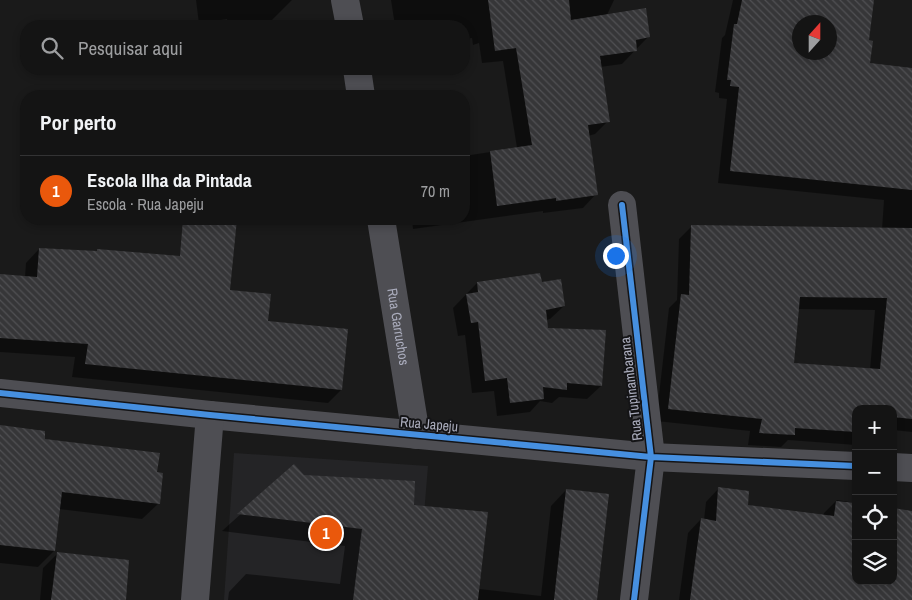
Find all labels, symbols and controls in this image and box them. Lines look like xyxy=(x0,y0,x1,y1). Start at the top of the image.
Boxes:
north arrow xyxy=(792,15,837,60)
search box xyxy=(20,20,470,75)
icon: search xyxy=(38,34,66,62)
text: Pesquisar aqui xyxy=(78,35,183,61)
text: Por perto xyxy=(40,108,117,137)
text: Escola Ilha da Pintada xyxy=(87,167,252,193)
text: 1 xyxy=(52,180,60,202)
text: 70 m xyxy=(421,180,450,202)
text: Escola · Rua Japeju xyxy=(87,193,204,215)
your location xyxy=(603,243,629,269)
street label: Rua Garruchos xyxy=(383,287,414,367)
street label: Rua Tupinambarana xyxy=(616,336,646,442)
map controls xyxy=(852,405,897,585)
button: + xyxy=(852,405,897,450)
street label: Rua Japeju xyxy=(399,413,459,435)
button: − xyxy=(852,450,897,495)
button: locate xyxy=(852,495,897,540)
pin: 1 xyxy=(310,514,342,552)
button: layers xyxy=(852,540,897,585)

